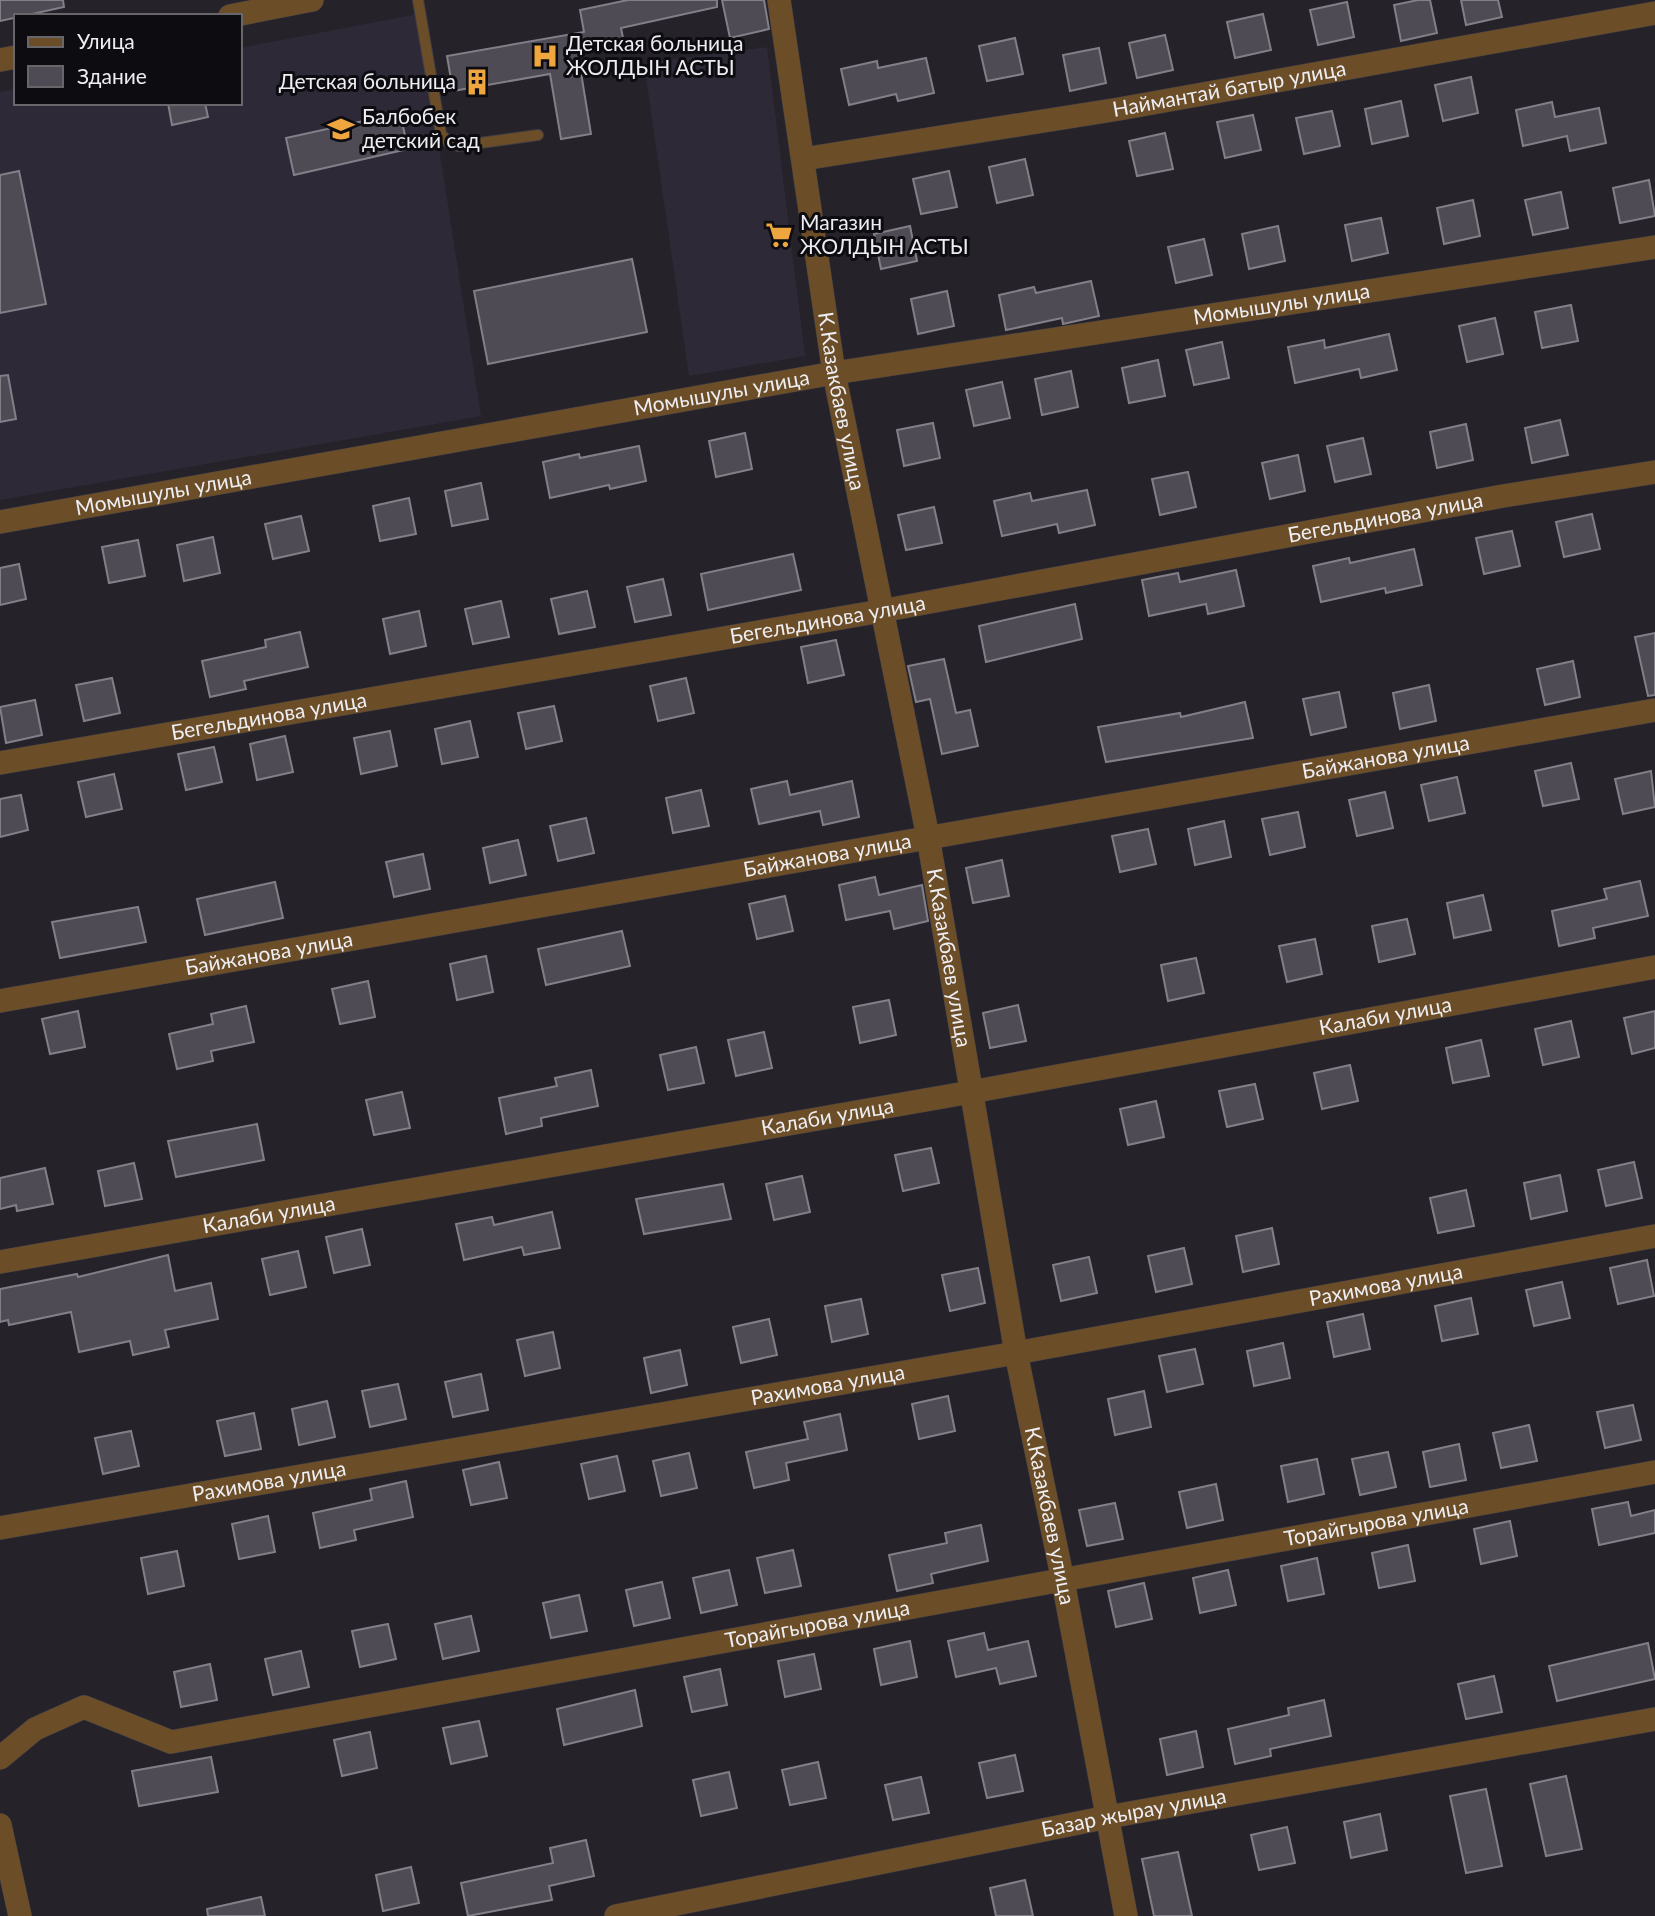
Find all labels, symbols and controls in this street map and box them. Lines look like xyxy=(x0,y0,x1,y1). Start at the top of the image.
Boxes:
legend xyxy=(14,14,242,105)
text: Улица xyxy=(77,28,135,53)
place label: Детская больница ЖОЛДЫН АСТЫ xyxy=(566,30,743,79)
hospital icon: Детская больница ЖОЛДЫН АСТЫ xyxy=(530,41,560,71)
street label: Наймантай батыр улица xyxy=(1110,55,1348,121)
text: Здание xyxy=(77,63,147,88)
building icon: Детская больница xyxy=(462,67,492,97)
place label: Детская больница xyxy=(279,68,456,93)
place label: Балбобек детский сад xyxy=(362,103,480,152)
school or university icon: Балбобек детский сад xyxy=(326,114,356,144)
place label: Магазин ЖОЛДЫН АСТЫ xyxy=(800,209,969,258)
supermarket icon: Магазин ЖОЛДЫН АСТЫ xyxy=(764,220,794,250)
street label: Момышулы улица xyxy=(1191,277,1371,329)
street label: К.Казакбаев улица xyxy=(814,310,871,492)
street label: Момышулы улица xyxy=(631,364,811,420)
street label: Момышулы улица xyxy=(73,463,253,519)
street label: Бегельдинова улица xyxy=(1285,486,1485,547)
street label: Бегельдинова улица xyxy=(728,589,927,648)
street label: Бегельдинова улица xyxy=(169,686,369,744)
street label: Байжанова улица xyxy=(1300,729,1471,783)
street label: Байжанова улица xyxy=(741,827,913,881)
street label: К.Казакбаев улица xyxy=(923,866,978,1049)
street label: Байжанова улица xyxy=(183,925,354,979)
street label: Калаби улица xyxy=(1317,990,1453,1039)
street label: Калаби улица xyxy=(759,1092,895,1140)
street label: Калаби улица xyxy=(200,1190,337,1237)
street label: Рахимова улица xyxy=(1307,1257,1464,1310)
street label: Рахимова улица xyxy=(749,1358,906,1409)
street label: К.Казакбаев улица xyxy=(1020,1424,1081,1606)
street label: Рахимова улица xyxy=(190,1455,348,1506)
street label: Торайгырова улица xyxy=(1282,1492,1470,1550)
street label: Торайгырова улица xyxy=(723,1594,912,1652)
street label: Базар жырау улица xyxy=(1039,1782,1228,1841)

